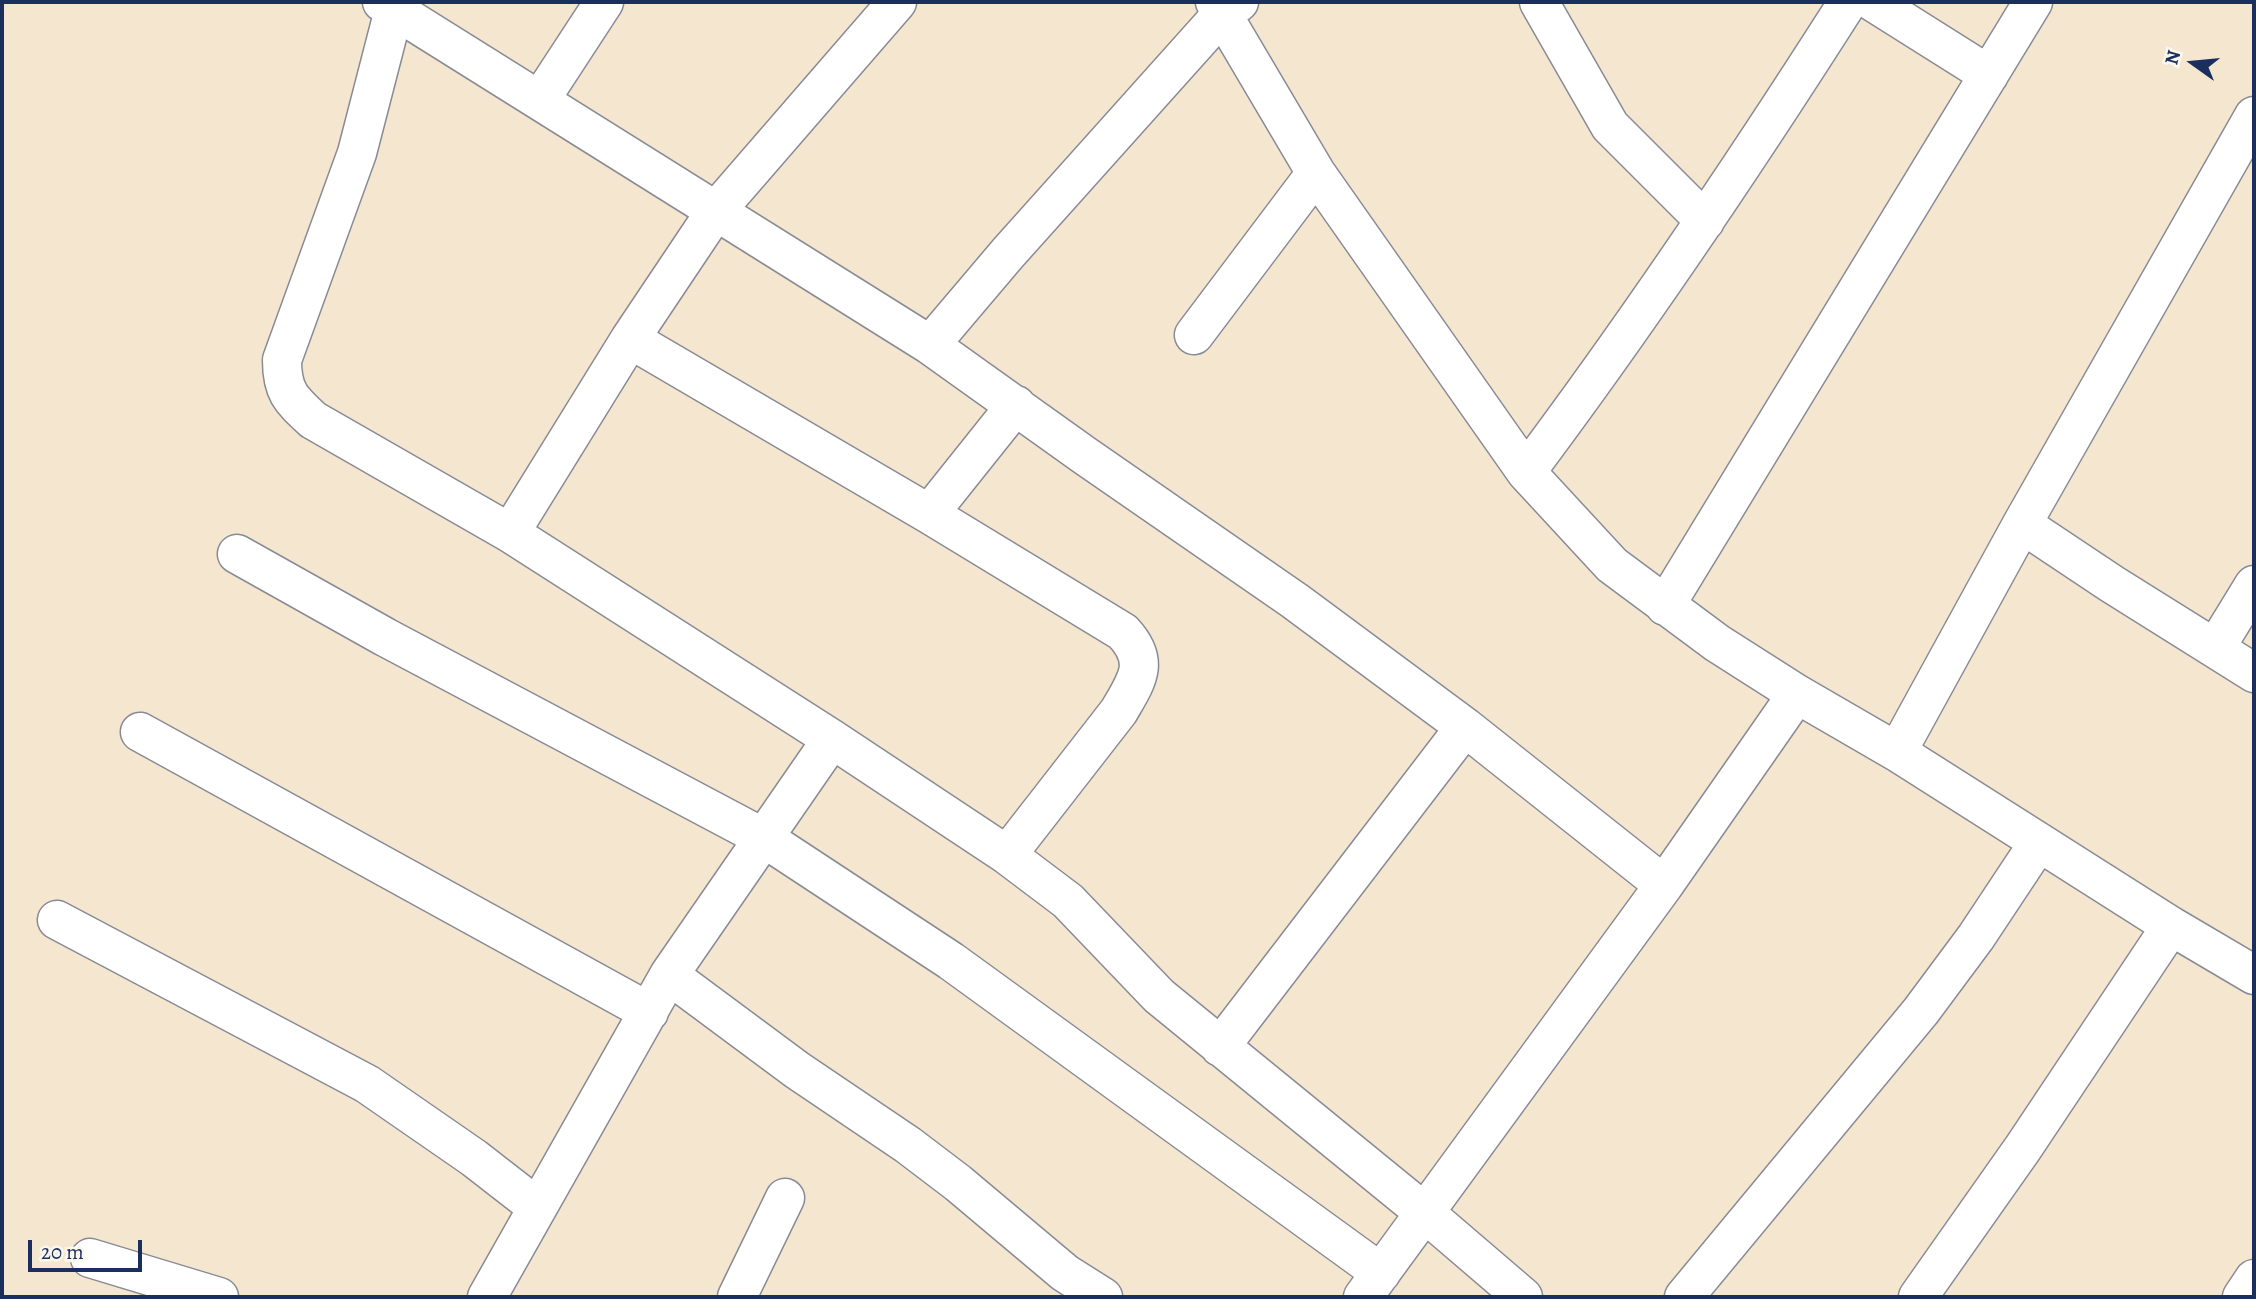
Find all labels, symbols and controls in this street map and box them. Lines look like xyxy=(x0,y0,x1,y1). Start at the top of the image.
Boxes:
north arrow xyxy=(2158,28,2228,98)
text: N xyxy=(2158,48,2187,68)
scale bar xyxy=(32,1226,145,1270)
text: 20 m xyxy=(41,1238,84,1266)

